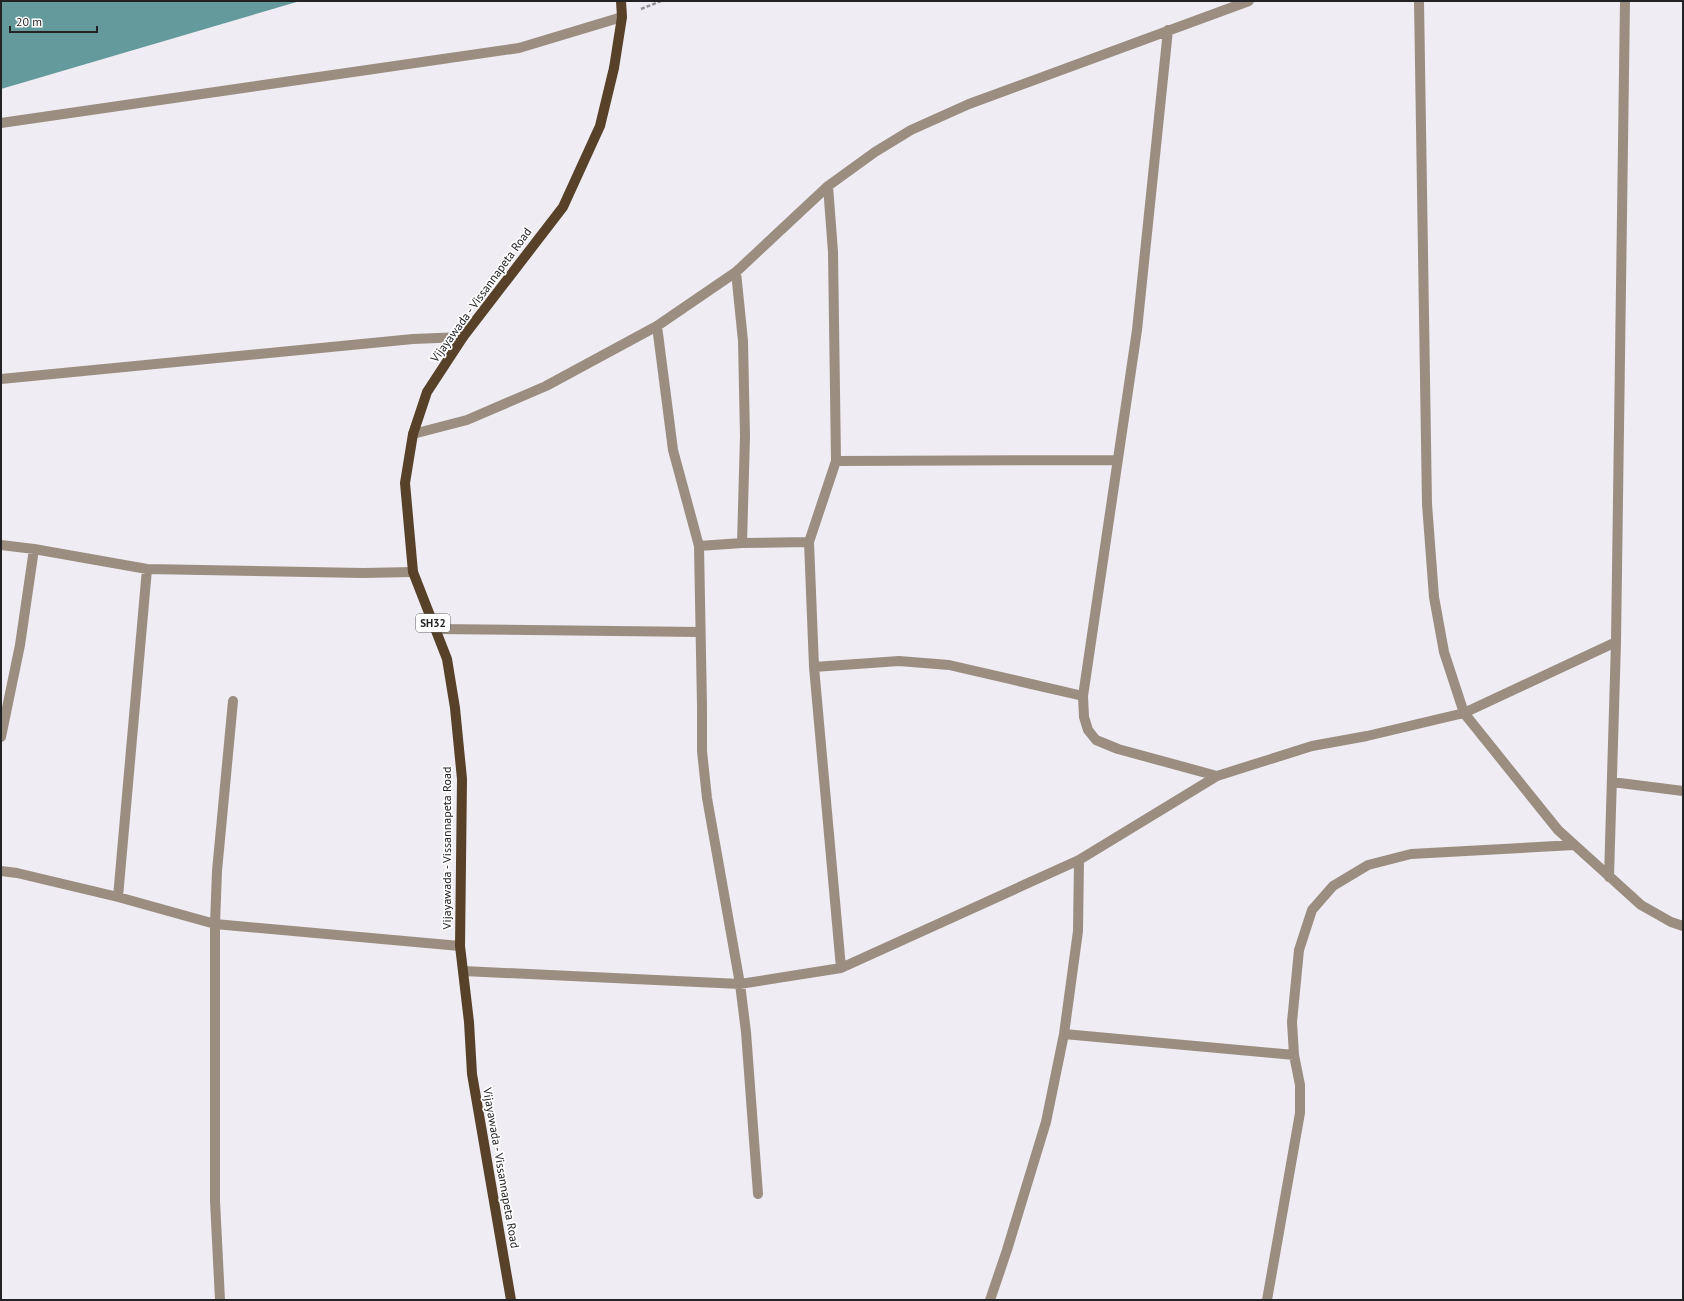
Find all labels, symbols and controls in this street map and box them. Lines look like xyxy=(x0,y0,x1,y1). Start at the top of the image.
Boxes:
scale bar xyxy=(10,8,97,34)
text: 20 m xyxy=(16,14,42,29)
street label: Vijayawada - Vissannapeta Road xyxy=(426,224,534,366)
road number: SH32 xyxy=(416,614,450,632)
street label: Vijayawada - Vissannapeta Road xyxy=(439,767,454,930)
street label: Vijayawada - Vissannapeta Road xyxy=(480,1085,523,1249)

